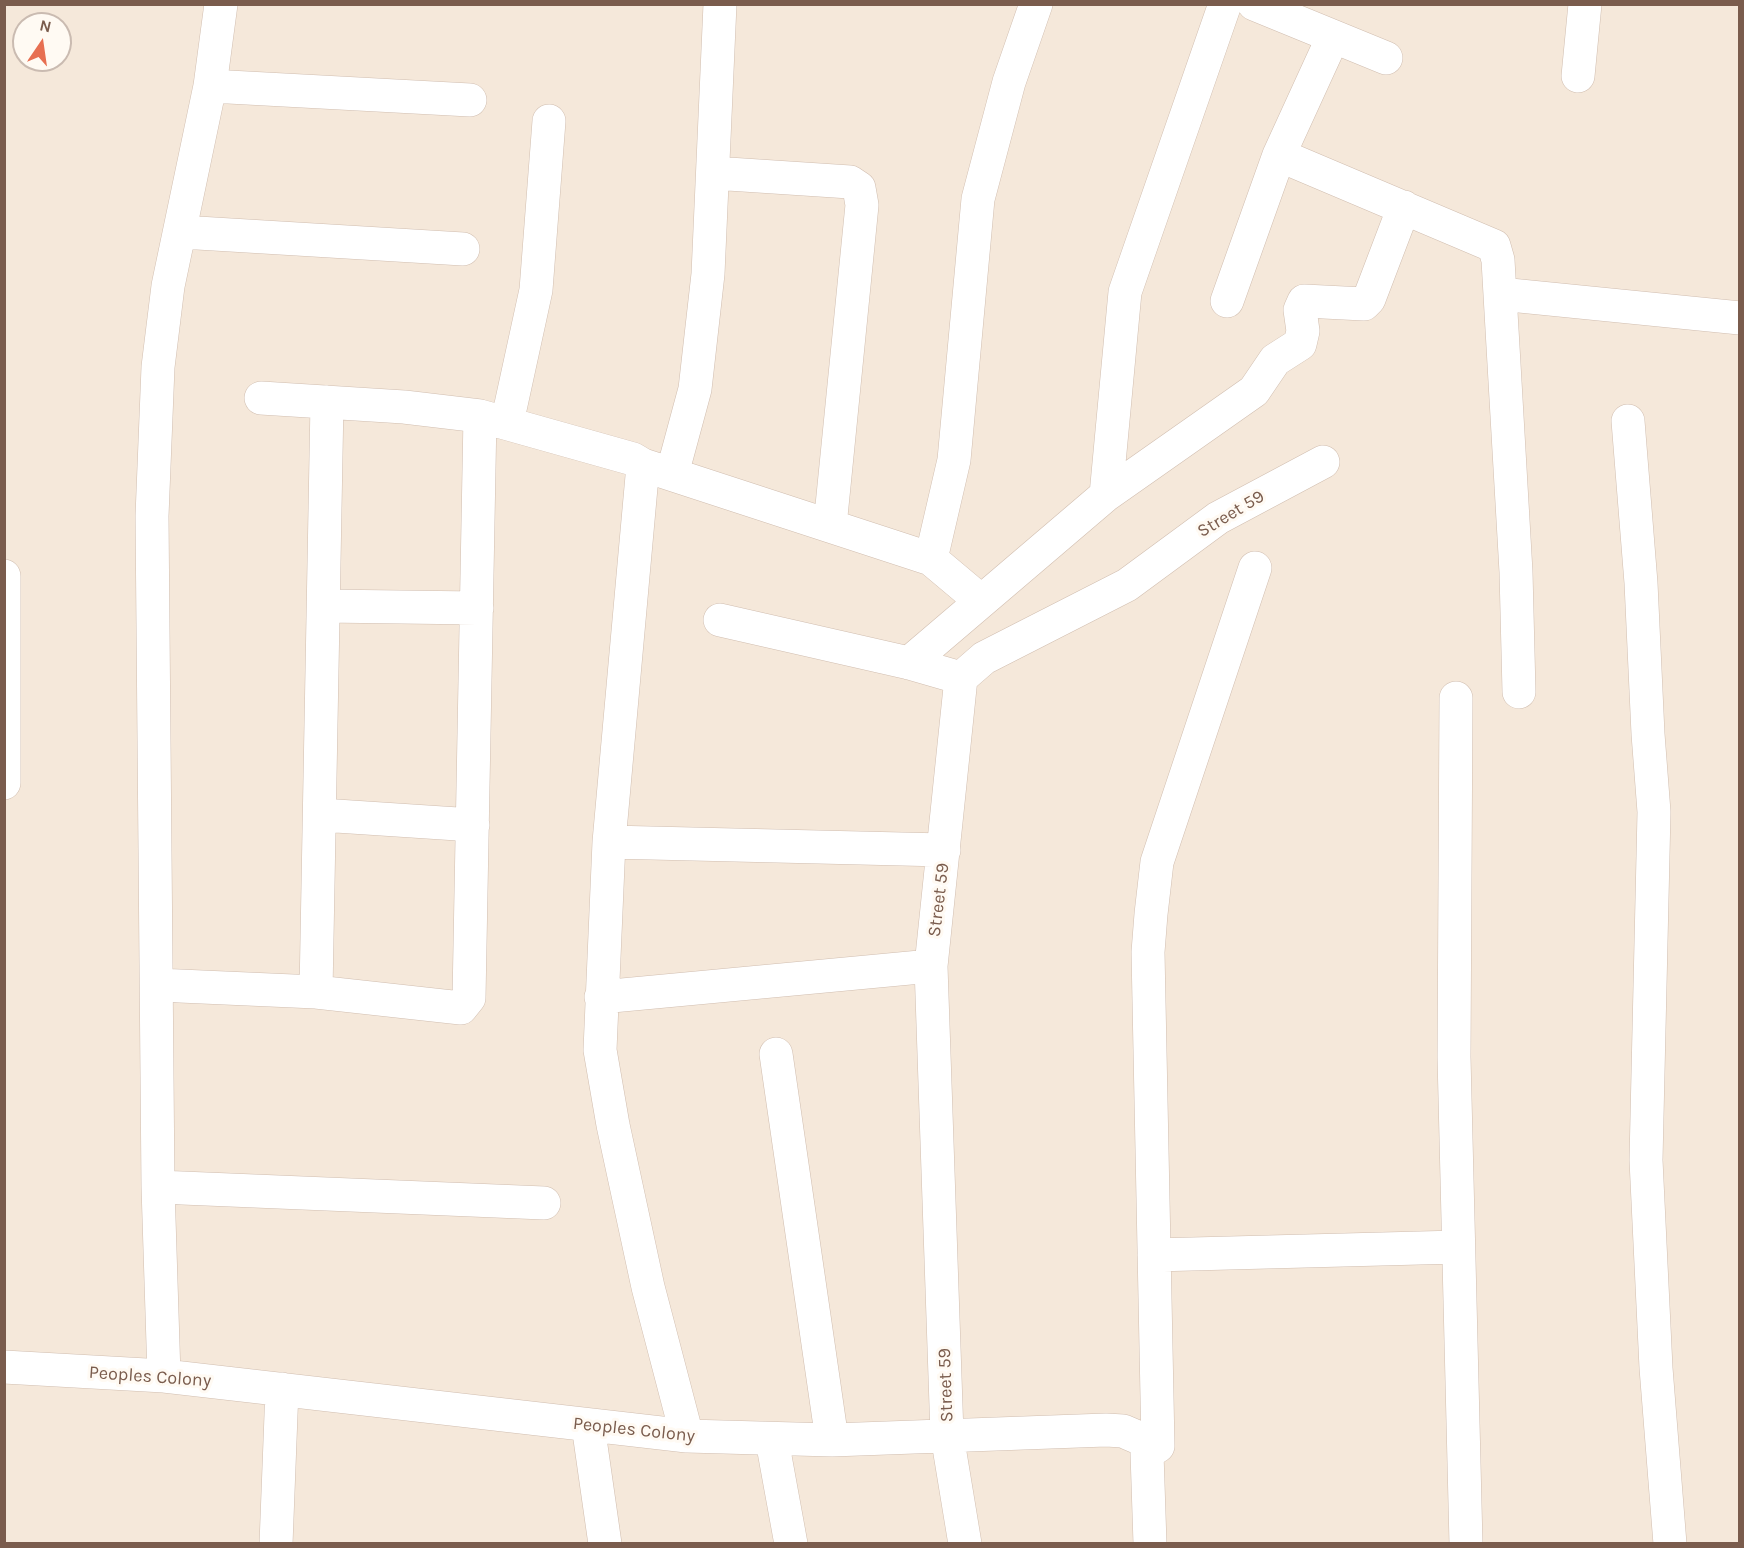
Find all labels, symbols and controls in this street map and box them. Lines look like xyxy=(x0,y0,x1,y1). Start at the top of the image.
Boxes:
north arrow xyxy=(12,12,72,72)
text: N xyxy=(38,15,53,36)
street label: Street 59 xyxy=(1194,486,1268,542)
street label: Street 59 xyxy=(924,862,954,938)
street label: Street 59 xyxy=(934,1348,958,1422)
street label: Peoples Colony xyxy=(88,1362,212,1392)
street label: Peoples Colony xyxy=(572,1413,696,1447)

